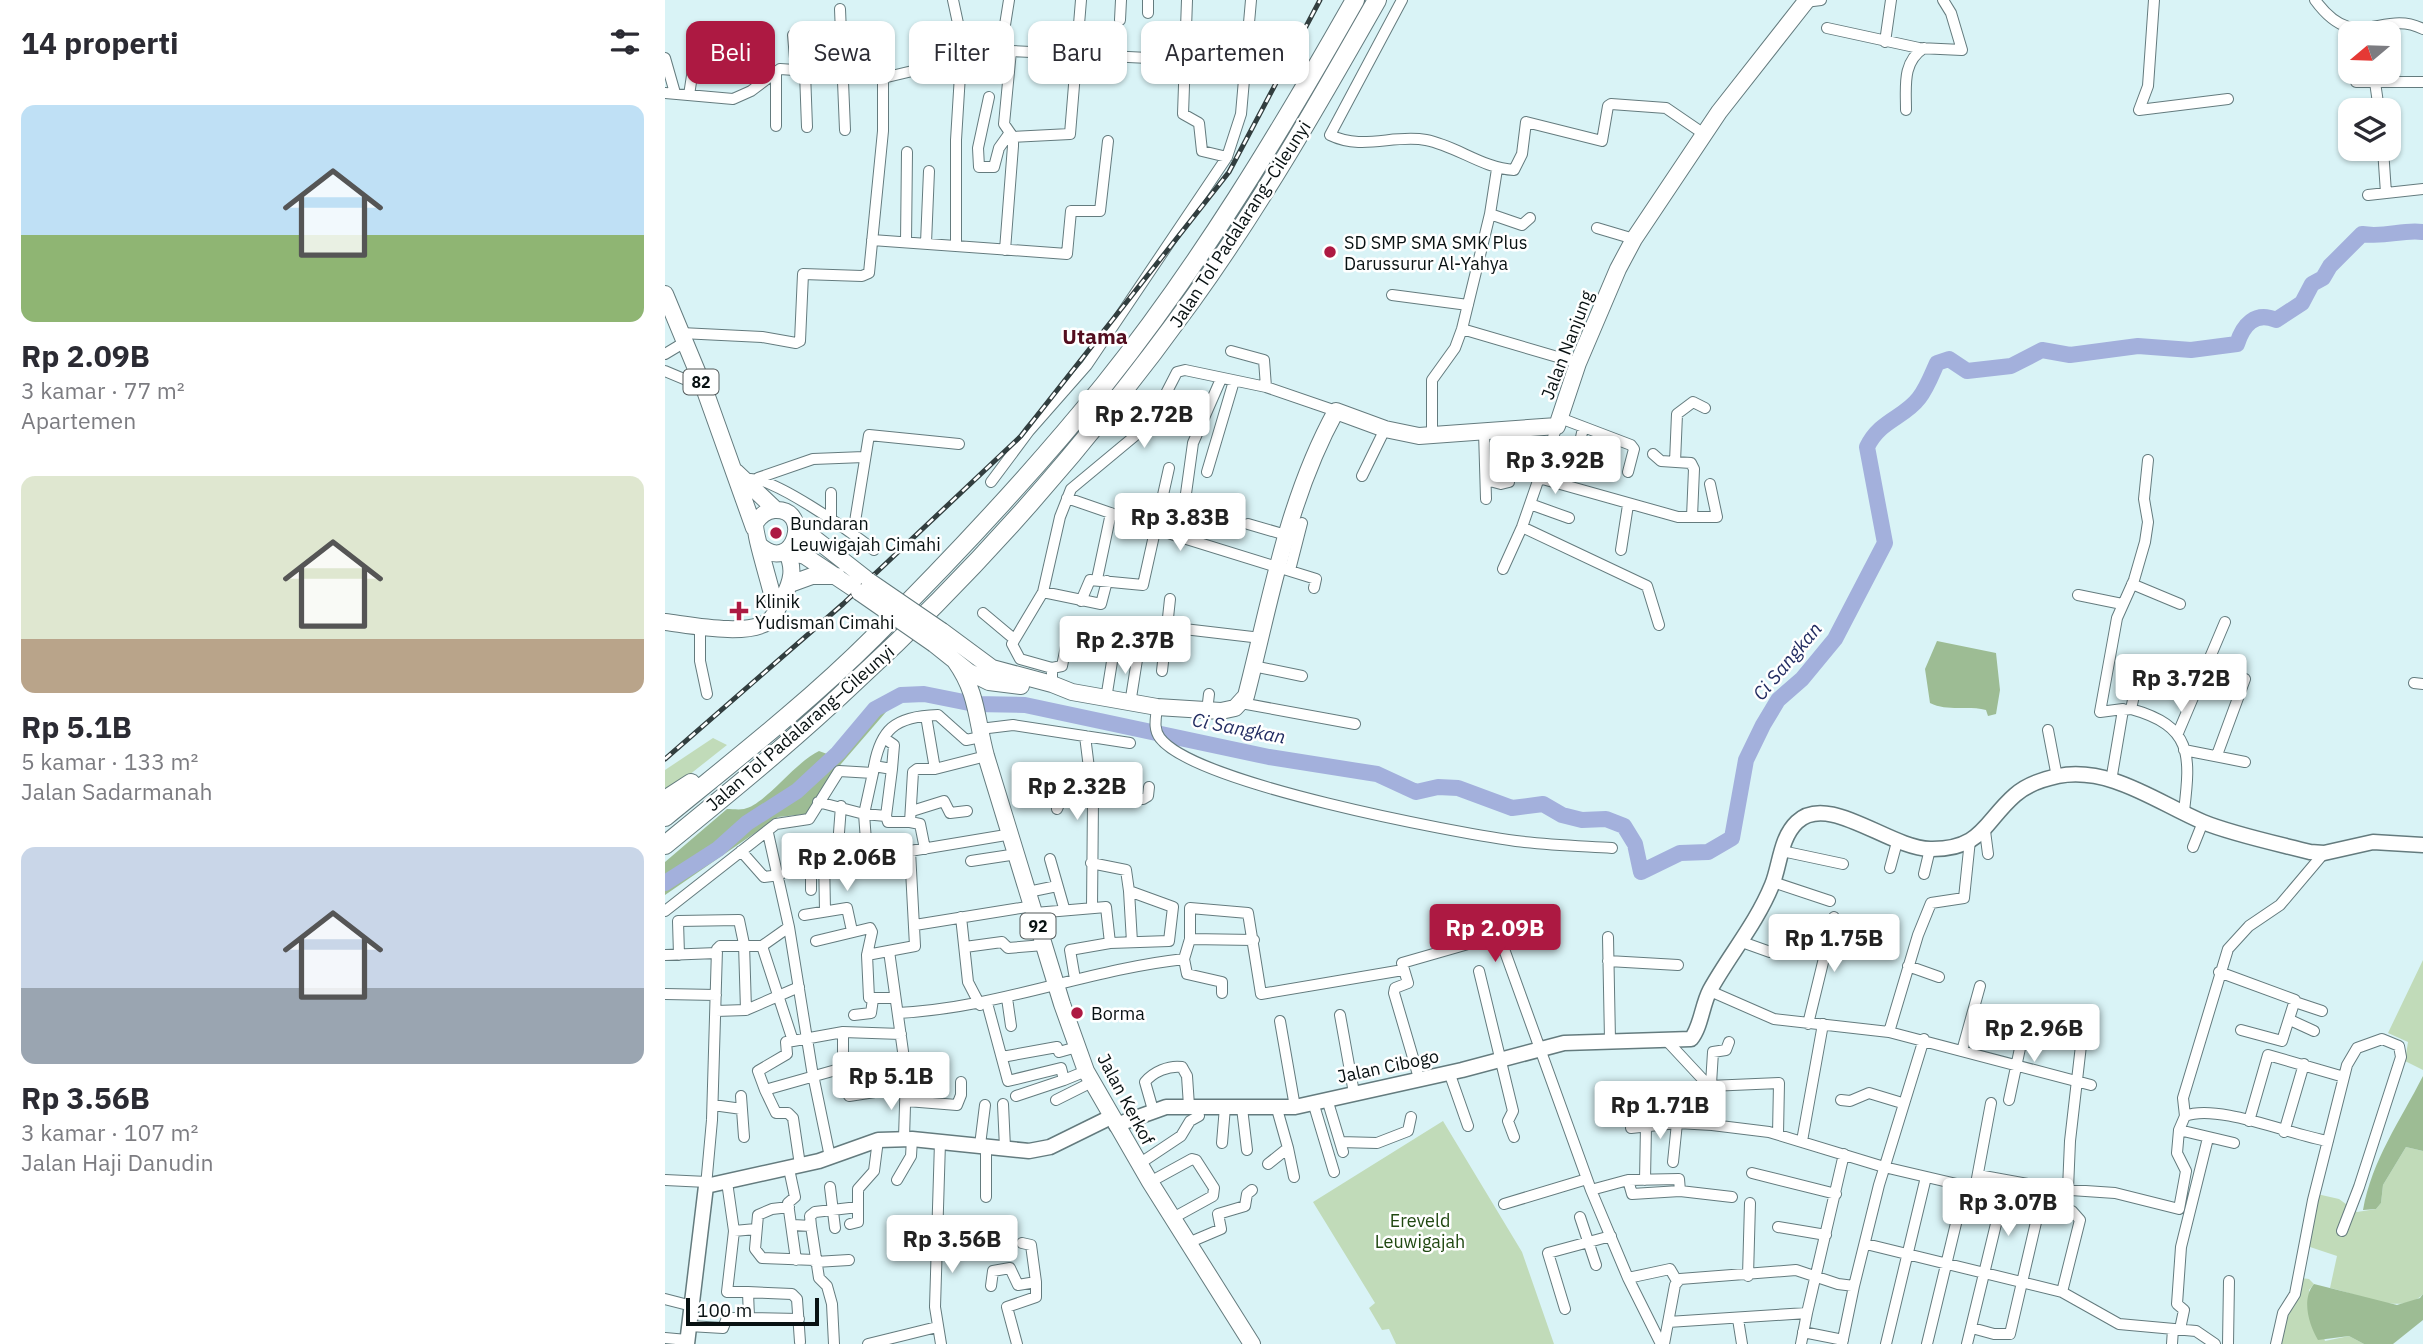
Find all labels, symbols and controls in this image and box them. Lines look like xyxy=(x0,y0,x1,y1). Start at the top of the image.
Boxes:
chip: Beli xyxy=(686,21,775,84)
chip: Sewa xyxy=(789,21,895,84)
chip: Filter xyxy=(909,21,1014,84)
chip: Baru xyxy=(1028,21,1127,84)
chip: Apartemen xyxy=(1141,21,1309,84)
north arrow xyxy=(2338,21,2401,84)
map controls xyxy=(2338,21,2401,161)
text: 14 properti xyxy=(21,23,179,62)
icon: filters xyxy=(606,23,644,61)
button: layers xyxy=(2338,98,2401,161)
street label: Jalan Tol Padalarang–Cileunyi xyxy=(1164,116,1316,332)
icon: home xyxy=(270,150,396,276)
place label: SD SMP SMA SMK Plus Darussurur Al-Yahya xyxy=(1344,231,1527,275)
marker: SD SMP SMA SMK Plus Darussurur Al-Yahya xyxy=(1322,244,1338,260)
street label: Jalan Nanjung xyxy=(1536,287,1598,403)
district label: Utama xyxy=(1062,322,1128,350)
text: Rp 2.09B xyxy=(21,336,150,375)
road number: 82 xyxy=(684,370,719,394)
text: 3 kamar · 77 m² xyxy=(21,375,185,405)
pin: Rp 2.72B xyxy=(1072,391,1216,450)
text: Rp 2.72B xyxy=(1095,398,1193,428)
text: Apartemen xyxy=(21,405,136,435)
pin: Rp 3.92B xyxy=(1483,436,1627,496)
text: Rp 3.92B xyxy=(1506,444,1604,474)
pin: Rp 3.83B xyxy=(1108,494,1252,553)
text: Rp 3.83B xyxy=(1131,501,1229,531)
place label: Bundaran Leuwigajah Cimahi xyxy=(790,512,941,556)
icon: home xyxy=(270,521,396,647)
marker: Bundaran Leuwigajah Cimahi xyxy=(768,525,784,541)
place label: Klinik Yudisman Cimahi xyxy=(755,590,895,634)
marker: Klinik Yudisman Cimahi xyxy=(729,601,749,621)
pin: Rp 2.37B xyxy=(1053,616,1197,676)
water label: Ci Sangkan xyxy=(1747,617,1827,705)
text: Rp 2.37B xyxy=(1076,624,1174,654)
street label: Jalan Tol Padalarang–Cileunyi xyxy=(701,640,899,816)
pin: Rp 3.72B xyxy=(2109,654,2253,714)
text: Rp 3.72B xyxy=(2132,662,2230,692)
text: Rp 5.1B xyxy=(21,707,132,746)
water label: Ci Sangkan xyxy=(1190,707,1288,749)
text: 5 kamar · 133 m² xyxy=(21,746,199,776)
pin: Rp 2.32B xyxy=(1005,762,1149,822)
text: Rp 2.32B xyxy=(1028,770,1126,800)
text: Jalan Sadarmanah xyxy=(21,776,213,806)
pin: Rp 2.06B xyxy=(775,834,919,893)
text: Rp 2.06B xyxy=(798,841,896,871)
icon: home xyxy=(270,892,396,1018)
pin: Rp 2.09B xyxy=(1423,904,1567,964)
text: Rp 2.09B xyxy=(1446,912,1544,942)
road number: 92 xyxy=(1021,914,1055,938)
pin: Rp 1.75B xyxy=(1762,914,1906,974)
text: Rp 1.75B xyxy=(1785,922,1883,952)
place label: Borma xyxy=(1091,1002,1145,1025)
pin: Rp 2.96B xyxy=(1962,1004,2106,1064)
marker: Borma xyxy=(1069,1005,1085,1021)
text: Rp 2.96B xyxy=(1985,1012,2083,1042)
street label: Jalan Cibogo xyxy=(1335,1044,1441,1088)
street label: Jalan Kerkof xyxy=(1092,1049,1160,1149)
pin: Rp 5.1B xyxy=(826,1052,956,1112)
text: Rp 5.1B xyxy=(849,1060,934,1090)
text: Rp 3.56B xyxy=(21,1078,150,1117)
pin: Rp 1.71B xyxy=(1588,1082,1732,1141)
text: Rp 1.71B xyxy=(1611,1089,1709,1119)
text: 3 kamar · 107 m² xyxy=(21,1117,199,1147)
text: Jalan Haji Danudin xyxy=(21,1147,214,1177)
pin: Rp 3.07B xyxy=(1936,1178,2080,1238)
text: Rp 3.07B xyxy=(1959,1186,2057,1216)
park label: Ereveld Leuwigajah xyxy=(1375,1209,1465,1253)
pin: Rp 3.56B xyxy=(880,1216,1024,1275)
text: Rp 3.56B xyxy=(903,1223,1001,1253)
scale bar xyxy=(686,1295,819,1327)
text: 100 m xyxy=(697,1298,752,1322)

